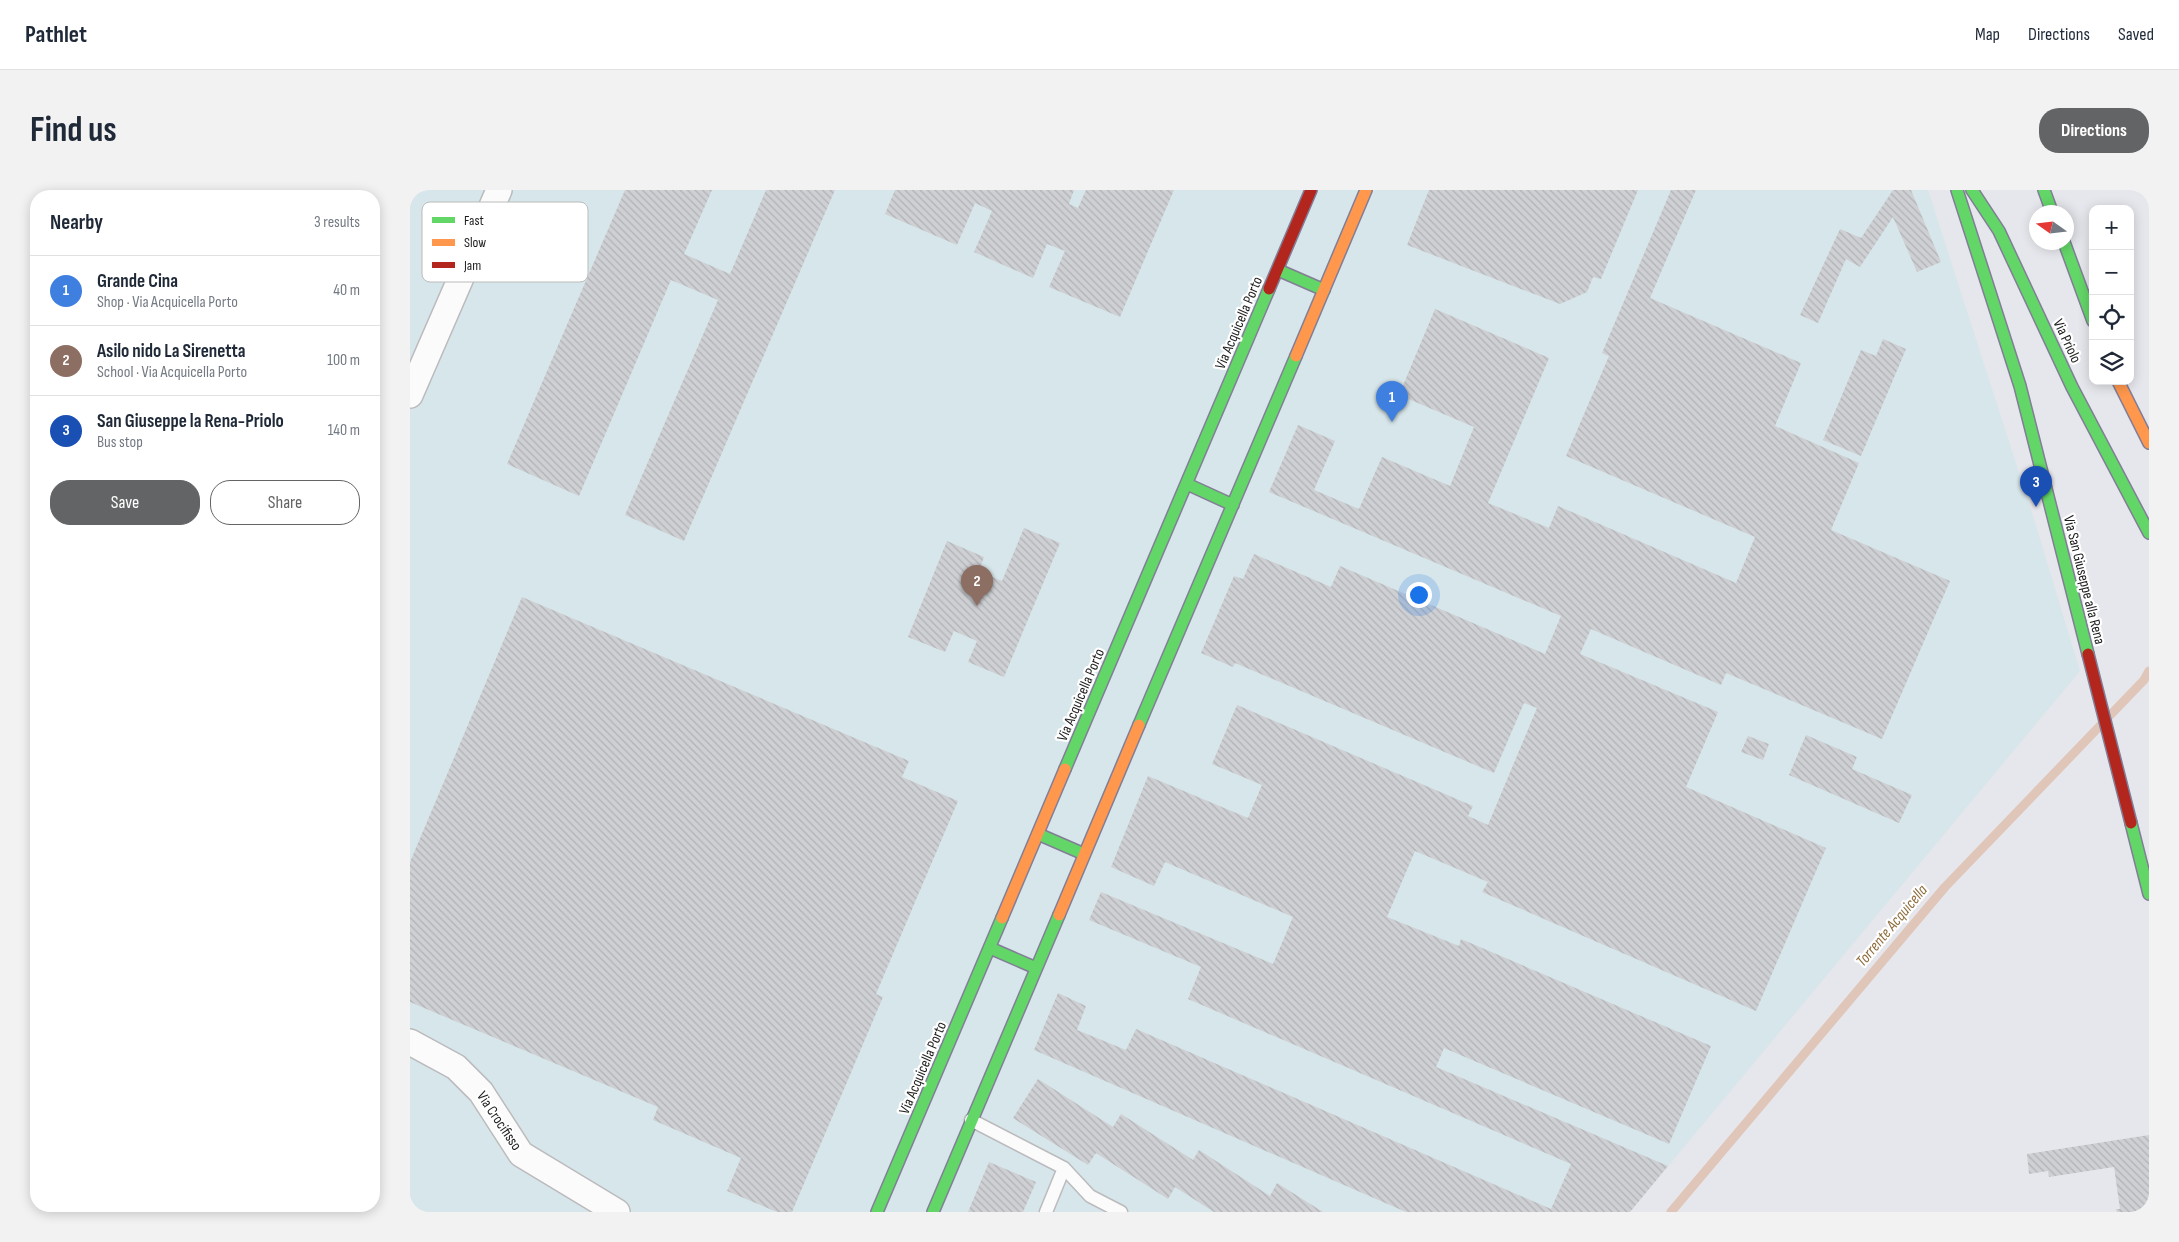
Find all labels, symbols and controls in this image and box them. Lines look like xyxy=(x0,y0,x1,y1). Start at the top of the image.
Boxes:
text: Pathlet xyxy=(25,20,87,49)
text: Map xyxy=(1975,24,2000,45)
text: Directions xyxy=(2028,24,2090,45)
text: Saved xyxy=(2118,24,2154,45)
button: Directions xyxy=(2039,108,2149,153)
text: Find us xyxy=(30,109,117,152)
legend xyxy=(422,202,588,282)
north arrow xyxy=(2029,205,2074,250)
map controls xyxy=(2089,205,2134,385)
button: + xyxy=(2089,205,2134,250)
text: Nearby xyxy=(50,210,103,235)
text: Fast xyxy=(464,212,484,229)
text: 3 results xyxy=(314,213,360,232)
text: Slow xyxy=(464,234,486,251)
button: − xyxy=(2089,250,2134,295)
text: Jam xyxy=(463,257,481,274)
text: Grande Cina xyxy=(97,270,178,293)
street label: Via Acquicella Porto xyxy=(1211,274,1267,372)
text: 1 xyxy=(63,281,69,300)
text: 40 m xyxy=(333,281,360,300)
text: Shop · Via Acquicella Porto xyxy=(97,293,238,312)
button: locate xyxy=(2089,295,2134,340)
street label: Via Priolo xyxy=(2049,316,2085,366)
text: Asilo nido La Sirenetta xyxy=(97,340,246,363)
button: layers xyxy=(2089,340,2134,385)
text: 2 xyxy=(62,351,70,370)
text: 100 m xyxy=(327,351,360,370)
text: School · Via Acquicella Porto xyxy=(97,363,247,382)
pin: 1 xyxy=(1376,381,1408,422)
text: San Giuseppe la Rena-Priolo xyxy=(97,410,284,433)
text: 3 xyxy=(62,421,70,440)
text: 140 m xyxy=(328,421,360,440)
text: Bus stop xyxy=(97,433,143,452)
pin: 3 xyxy=(2020,466,2052,507)
button: Save xyxy=(50,480,200,525)
button: Share xyxy=(210,480,360,525)
street label: Via San Giuseppe alla Rena xyxy=(2059,514,2109,647)
pin: 2 xyxy=(961,565,993,606)
your location xyxy=(1406,582,1432,608)
street label: Via Acquicella Porto xyxy=(1053,646,1109,744)
water label: Torrente Acquicella xyxy=(1852,881,1932,971)
street label: Via Acquicella Porto xyxy=(895,1019,951,1117)
street label: Via Crocifisso xyxy=(472,1088,526,1154)

